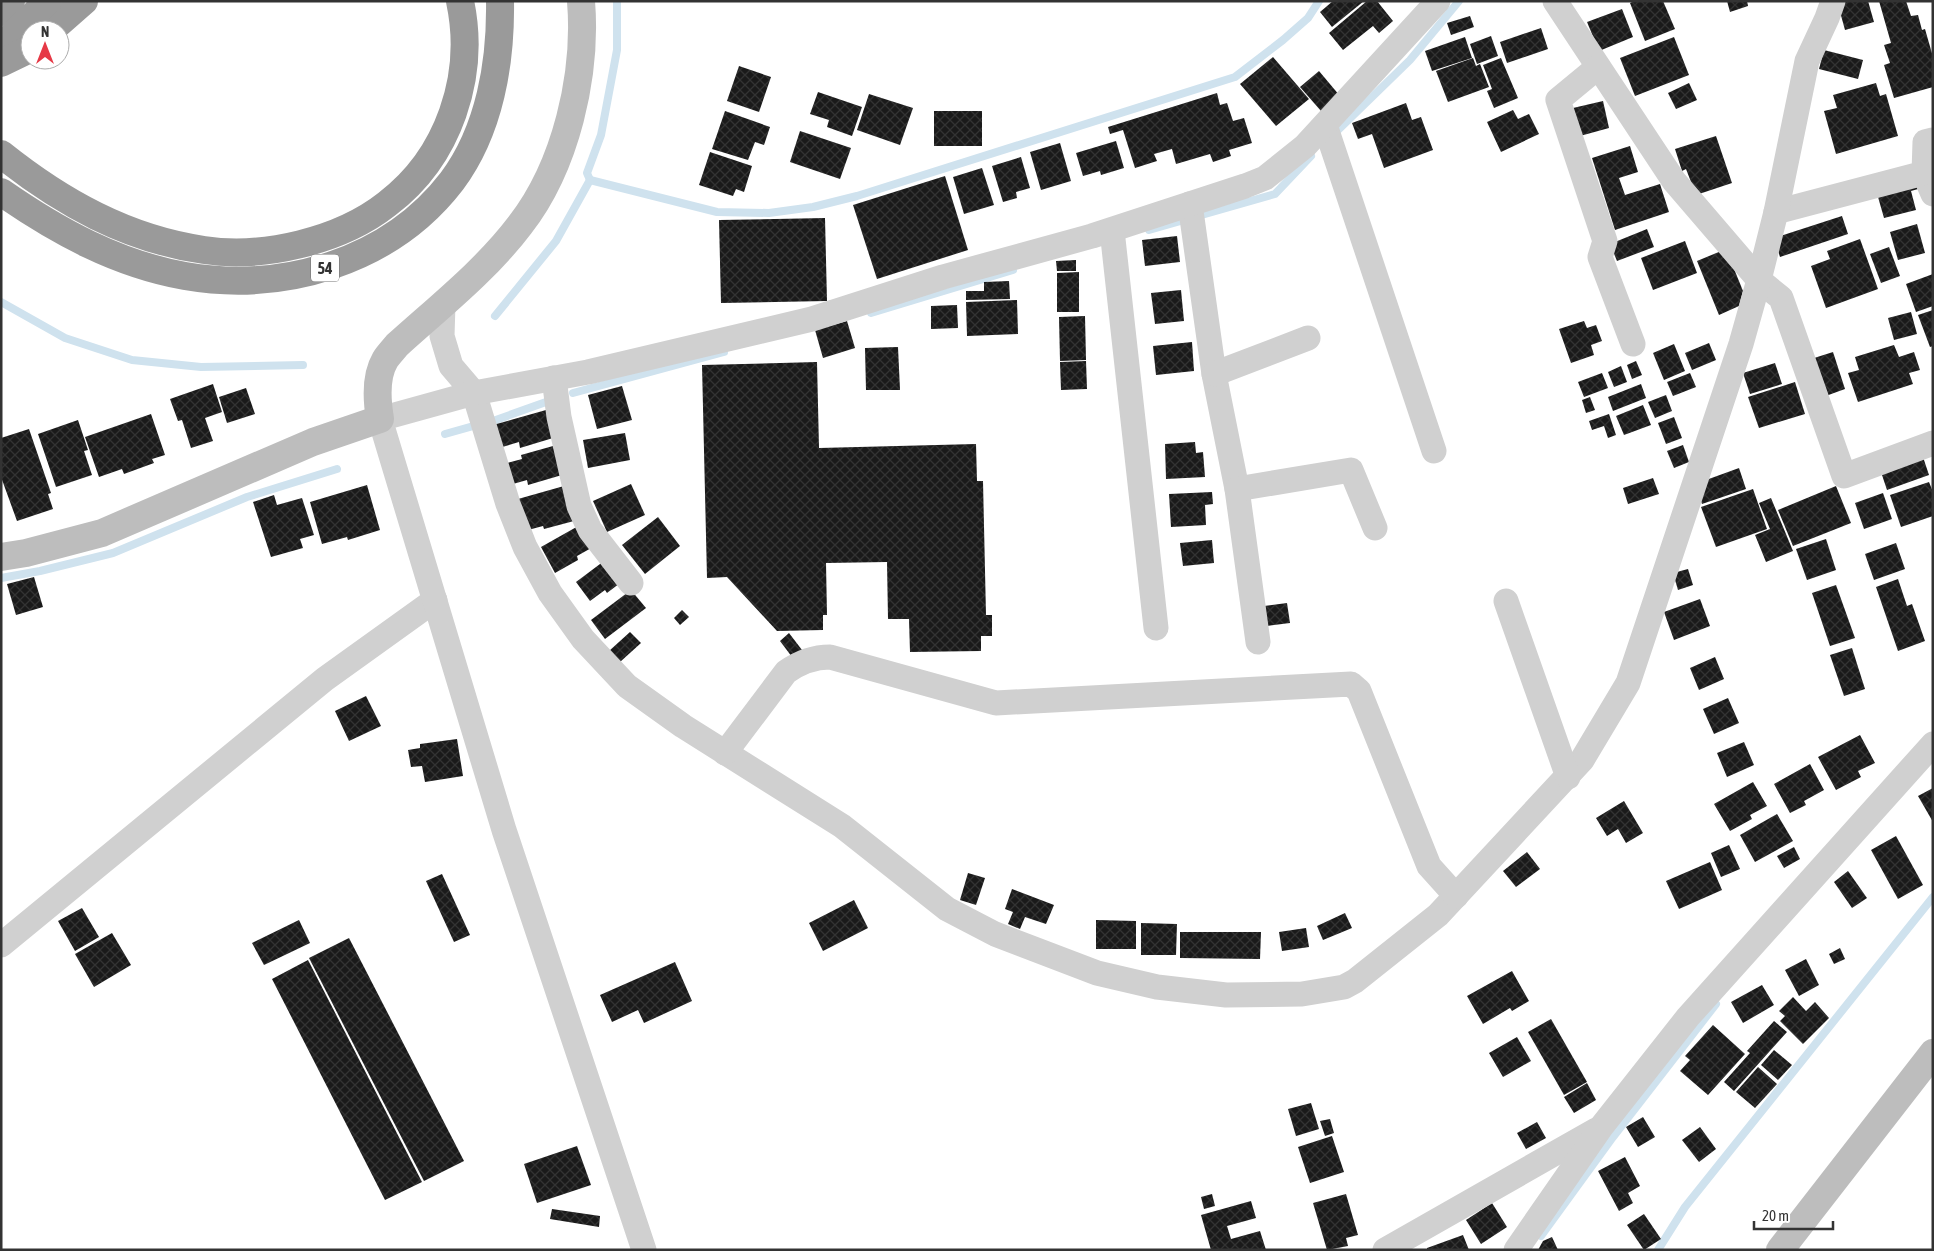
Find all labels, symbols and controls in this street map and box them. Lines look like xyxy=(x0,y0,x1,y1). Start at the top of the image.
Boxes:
north arrow xyxy=(20,20,70,70)
text: N xyxy=(41,24,49,40)
road number: 54 xyxy=(311,254,339,282)
scale bar xyxy=(1754,1198,1833,1230)
text: 20 m xyxy=(1762,1207,1789,1224)

